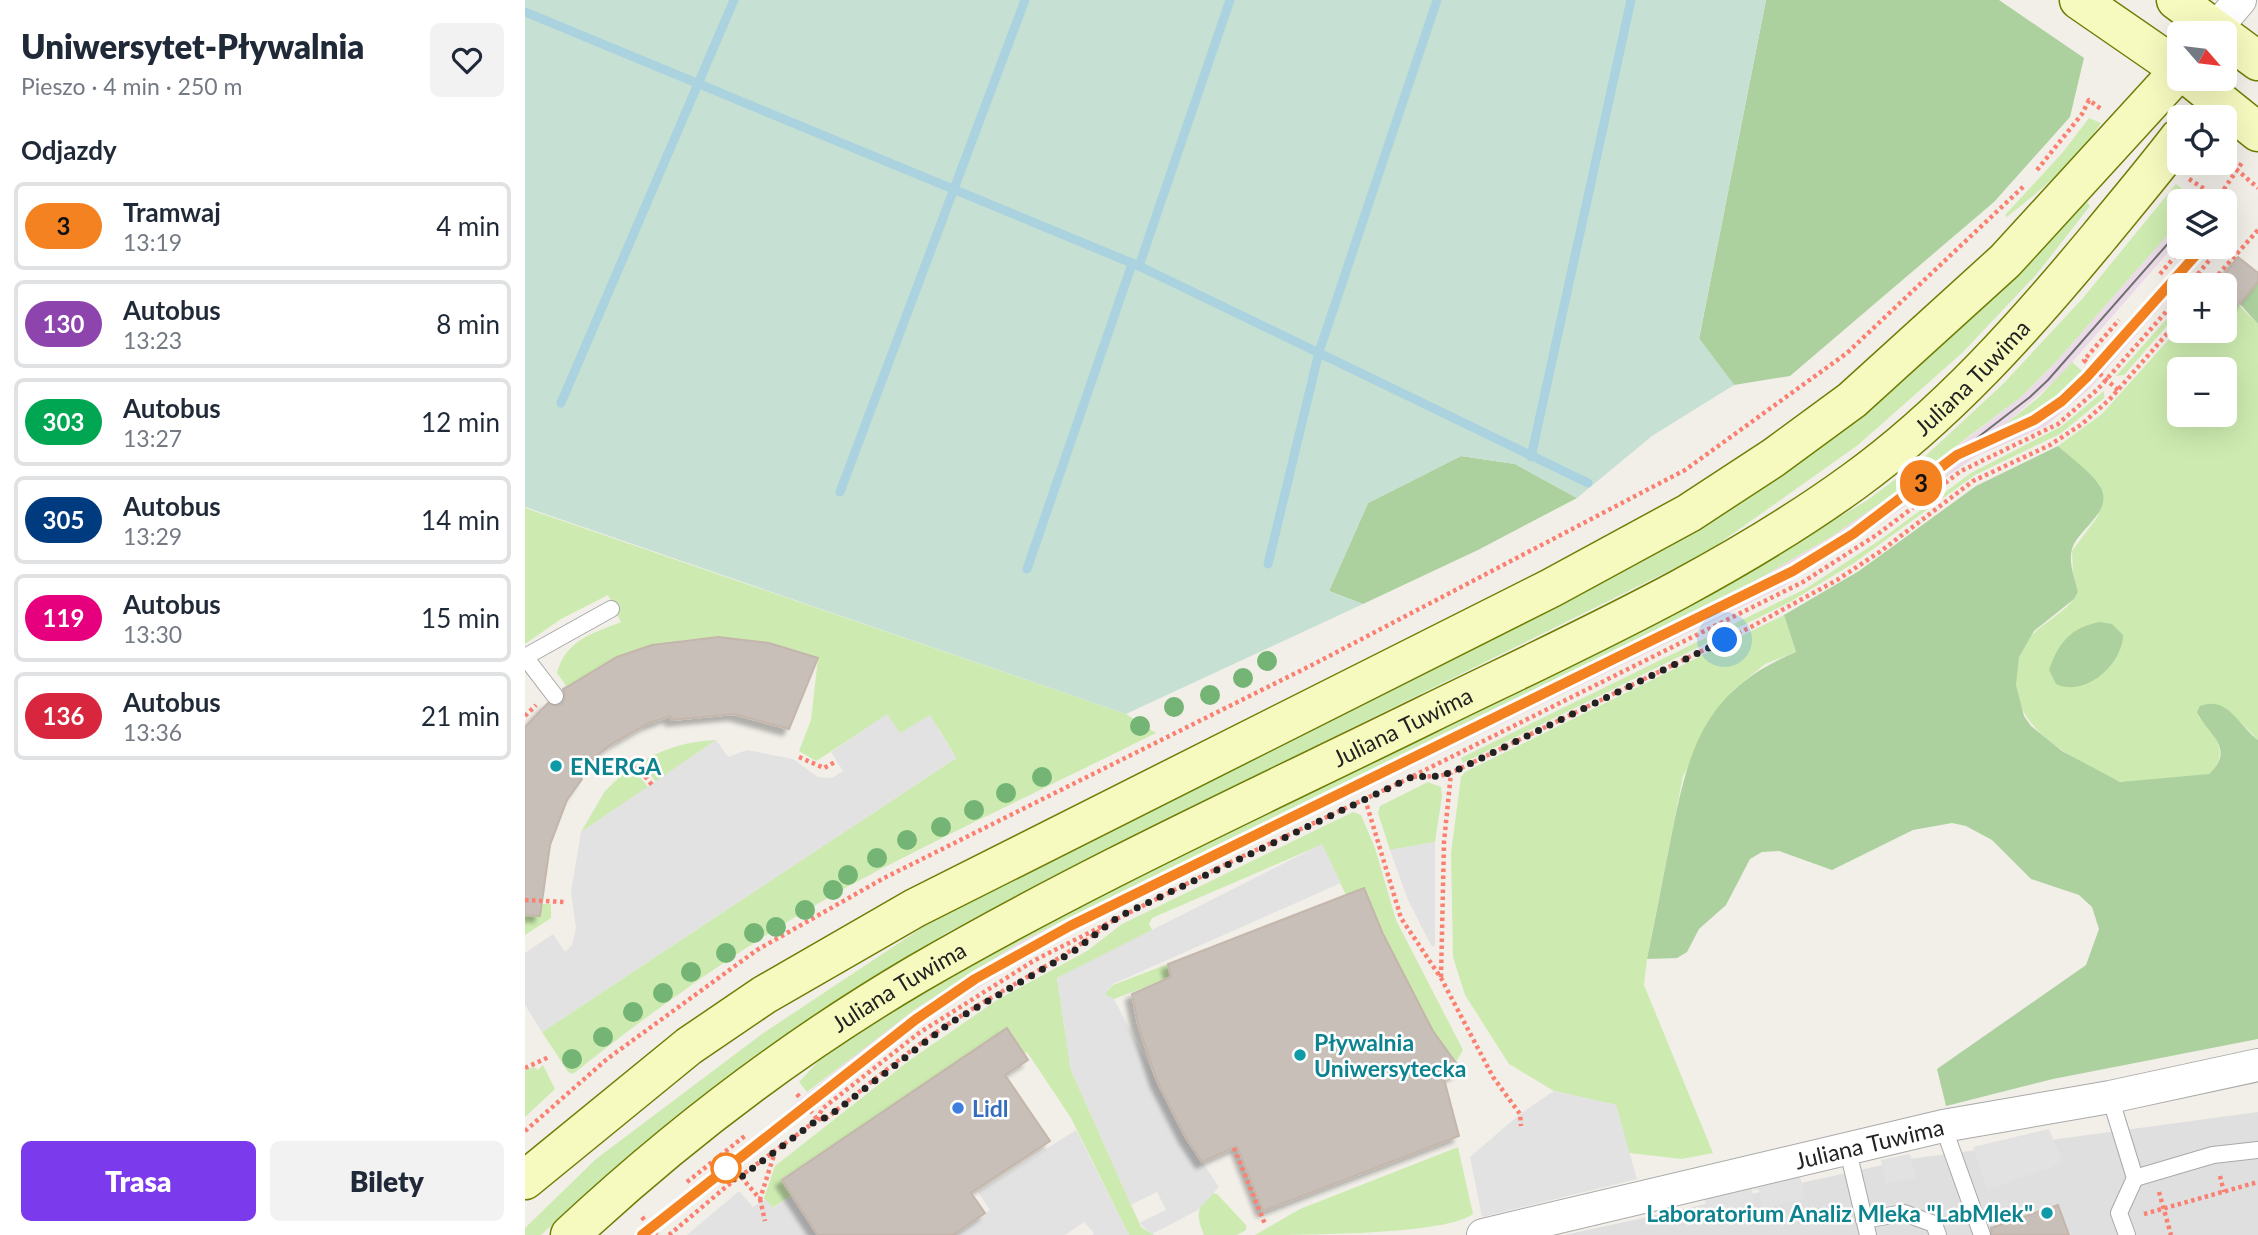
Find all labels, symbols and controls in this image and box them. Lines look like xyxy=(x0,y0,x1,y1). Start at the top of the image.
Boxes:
north arrow xyxy=(2167,21,2237,91)
map controls xyxy=(2167,21,2237,427)
button: heart xyxy=(430,23,504,97)
text: Uniwersytet-Pływalnia xyxy=(21,26,364,66)
text: Pieszo · 4 min · 250 m xyxy=(21,72,242,100)
button: locate xyxy=(2167,105,2237,175)
text: Odjazdy xyxy=(21,134,117,166)
button: layers xyxy=(2167,189,2237,259)
text: Tramwaj xyxy=(123,196,221,228)
text: 4 min xyxy=(436,210,500,242)
text: 3 xyxy=(57,211,70,240)
text: 13:19 xyxy=(123,228,182,256)
button: + xyxy=(2167,273,2237,343)
text: Autobus xyxy=(123,294,221,326)
text: 8 min xyxy=(436,308,500,340)
text: 130 xyxy=(43,309,84,338)
street label: Juliana Tuwima xyxy=(1908,314,2035,441)
text: 13:23 xyxy=(123,326,182,354)
button: − xyxy=(2167,357,2237,427)
text: Autobus xyxy=(123,392,221,424)
text: 12 min xyxy=(421,406,500,438)
text: 303 xyxy=(43,407,84,436)
text: 13:27 xyxy=(123,424,182,452)
line badge: 3 xyxy=(1898,460,1944,506)
text: 3 xyxy=(1914,468,1928,497)
text: Autobus xyxy=(123,490,221,522)
text: 14 min xyxy=(421,504,500,536)
text: 305 xyxy=(43,505,84,534)
text: 13:29 xyxy=(123,522,182,550)
text: Autobus xyxy=(123,588,221,620)
text: 15 min xyxy=(421,602,500,634)
text: 119 xyxy=(43,603,84,632)
text: 13:30 xyxy=(123,620,182,648)
your location xyxy=(1707,622,1742,657)
street label: Juliana Tuwima xyxy=(1328,681,1477,772)
text: Autobus xyxy=(123,686,221,718)
text: 21 min xyxy=(421,700,500,732)
text: 136 xyxy=(43,701,84,730)
text: 13:36 xyxy=(123,718,182,746)
place label: ENERGA xyxy=(570,752,662,780)
marker: ENERGA xyxy=(548,758,564,774)
street label: Juliana Tuwima xyxy=(826,935,971,1038)
place label: Pływalnia Uniwersytecka xyxy=(1314,1028,1466,1082)
marker: Pływalnia Uniwersytecka xyxy=(1292,1047,1308,1063)
place label: Lidl xyxy=(972,1094,1009,1122)
marker: Lidl xyxy=(950,1100,966,1116)
street label: Juliana Tuwima xyxy=(1792,1112,1947,1175)
button: Trasa xyxy=(21,1141,256,1221)
button: Bilety xyxy=(270,1141,504,1221)
unlabelled marker xyxy=(711,1153,741,1183)
place label: Laboratorium Analiz Mleka "LabMlek" xyxy=(1646,1199,2033,1227)
marker: Laboratorium Analiz Mleka "LabMlek" xyxy=(2039,1205,2055,1221)

